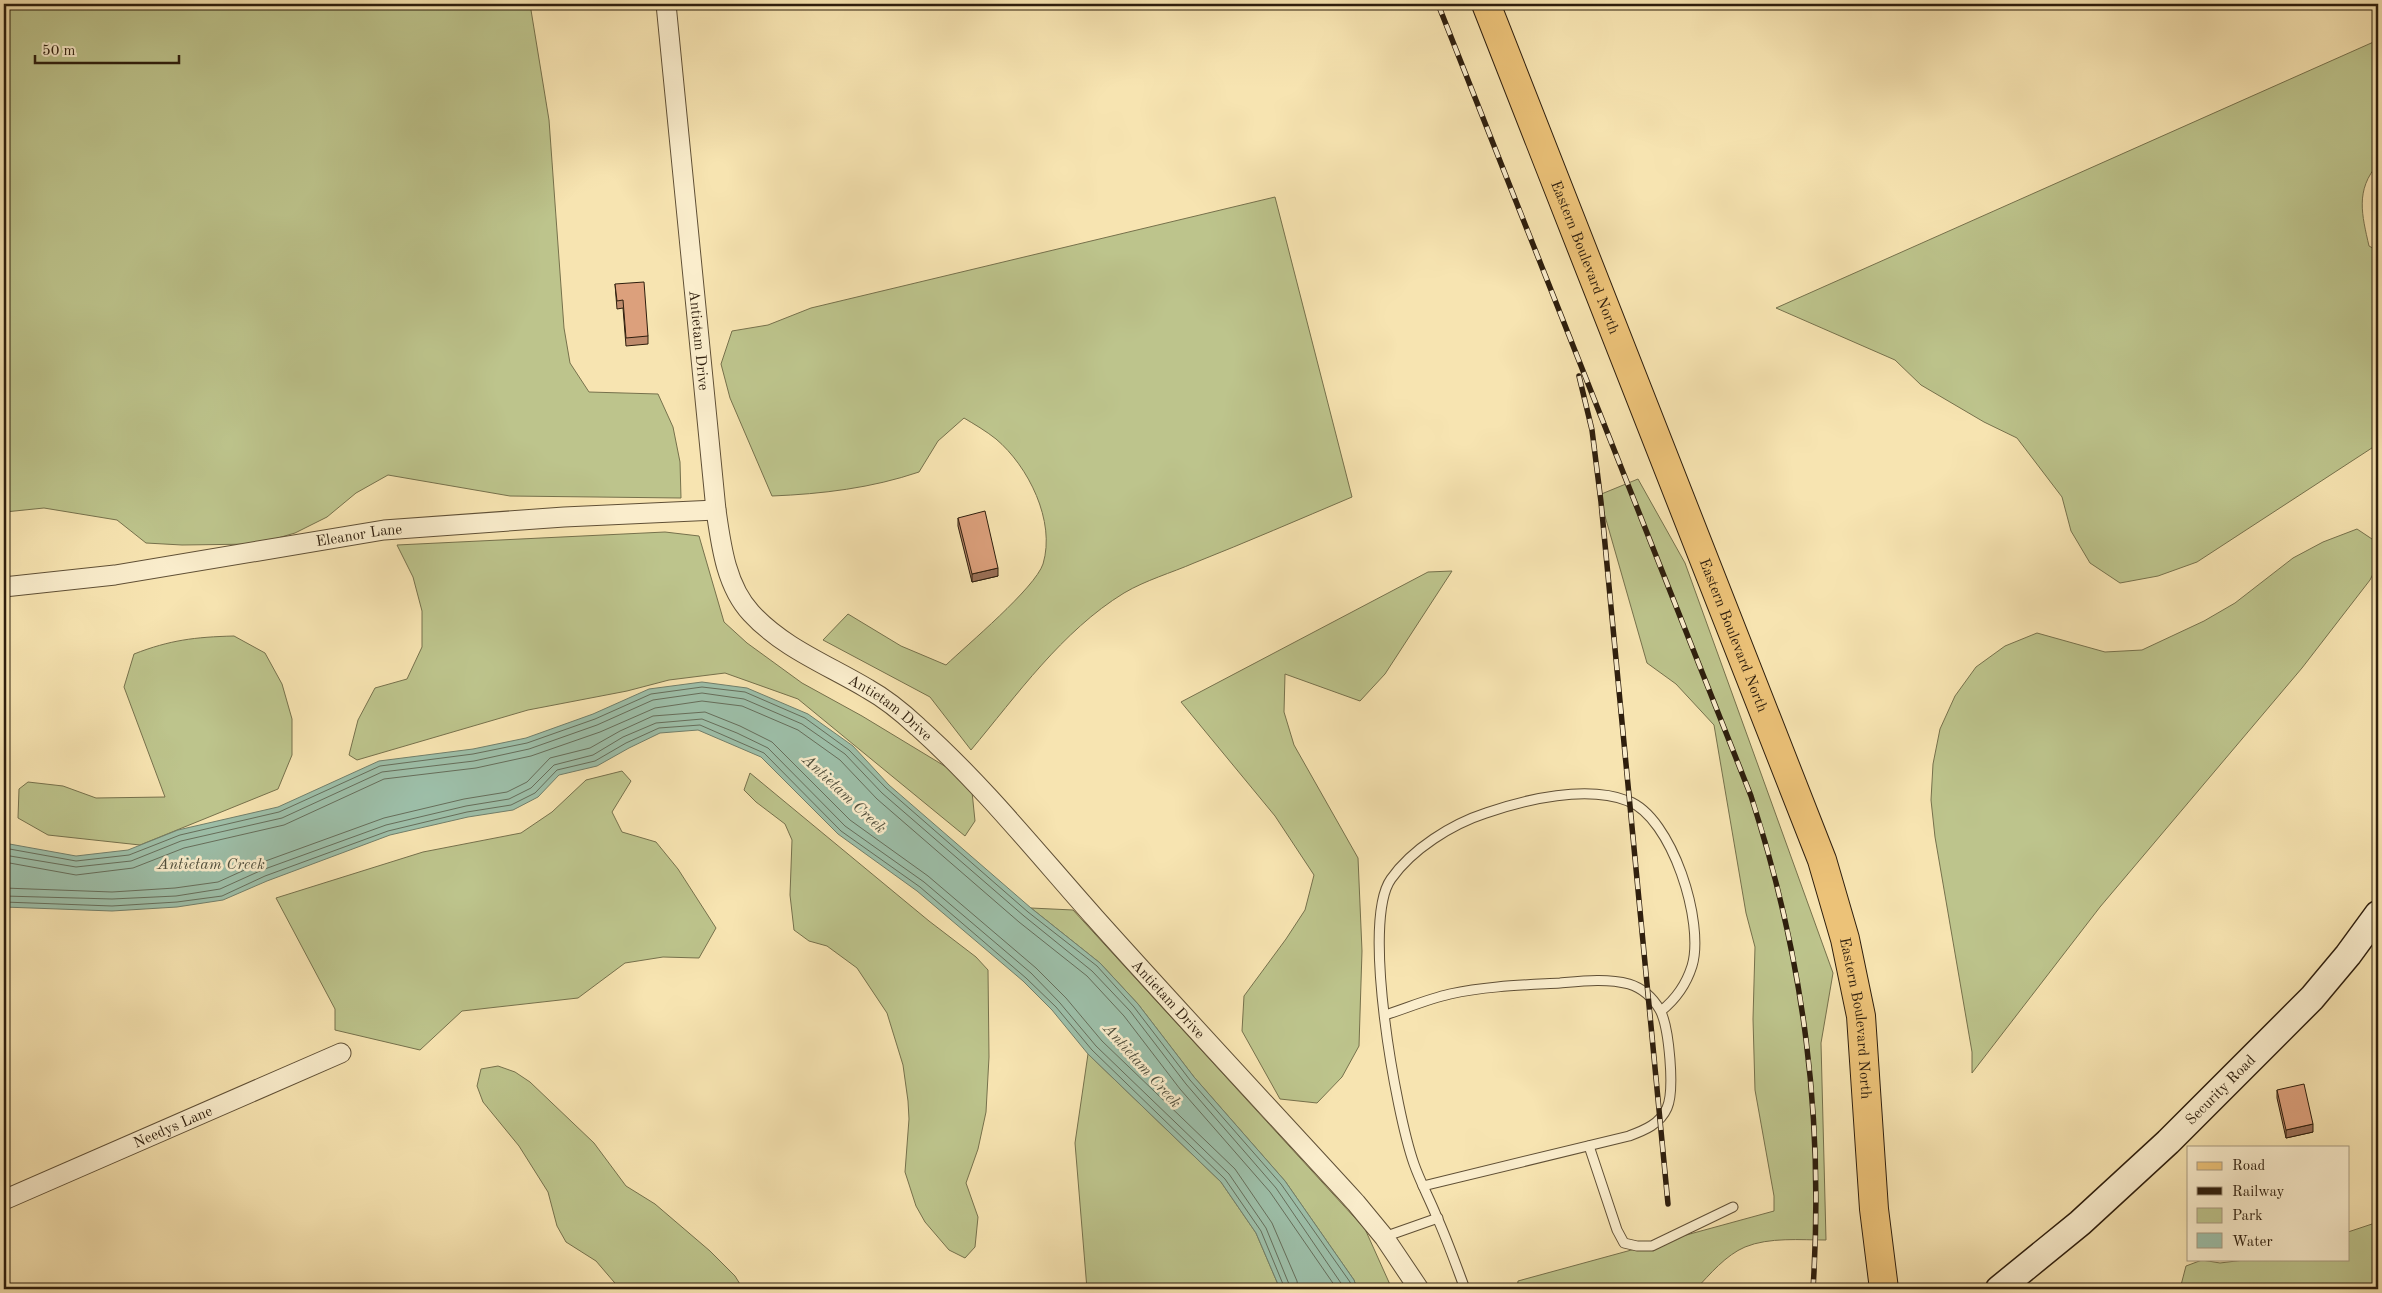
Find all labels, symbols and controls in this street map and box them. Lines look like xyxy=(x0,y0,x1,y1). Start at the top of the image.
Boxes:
scale bar xyxy=(35,32,179,64)
text: 50 m xyxy=(42,44,76,59)
street label: Eastern Boulevard North xyxy=(1547,179,1621,337)
street label: Antietam Drive xyxy=(685,290,710,391)
street label: Eleanor Lane xyxy=(315,523,403,550)
street label: Eastern Boulevard North xyxy=(1695,557,1769,714)
street label: Antietam Drive xyxy=(845,673,934,745)
water label: Antietam Creek xyxy=(798,751,888,837)
water label: Antietam Creek xyxy=(156,857,265,873)
street label: Eastern Boulevard North xyxy=(1836,936,1873,1100)
street label: Antietam Drive xyxy=(1128,958,1207,1042)
water label: Antietam Creek xyxy=(1099,1020,1184,1112)
street label: Security Road xyxy=(2184,1053,2259,1129)
street label: Needys Lane xyxy=(132,1104,215,1152)
legend xyxy=(2187,1146,2350,1260)
text: Road xyxy=(2232,1159,2266,1174)
text: Railway xyxy=(2232,1185,2285,1200)
text: Park xyxy=(2232,1209,2263,1224)
text: Water xyxy=(2232,1235,2273,1250)

